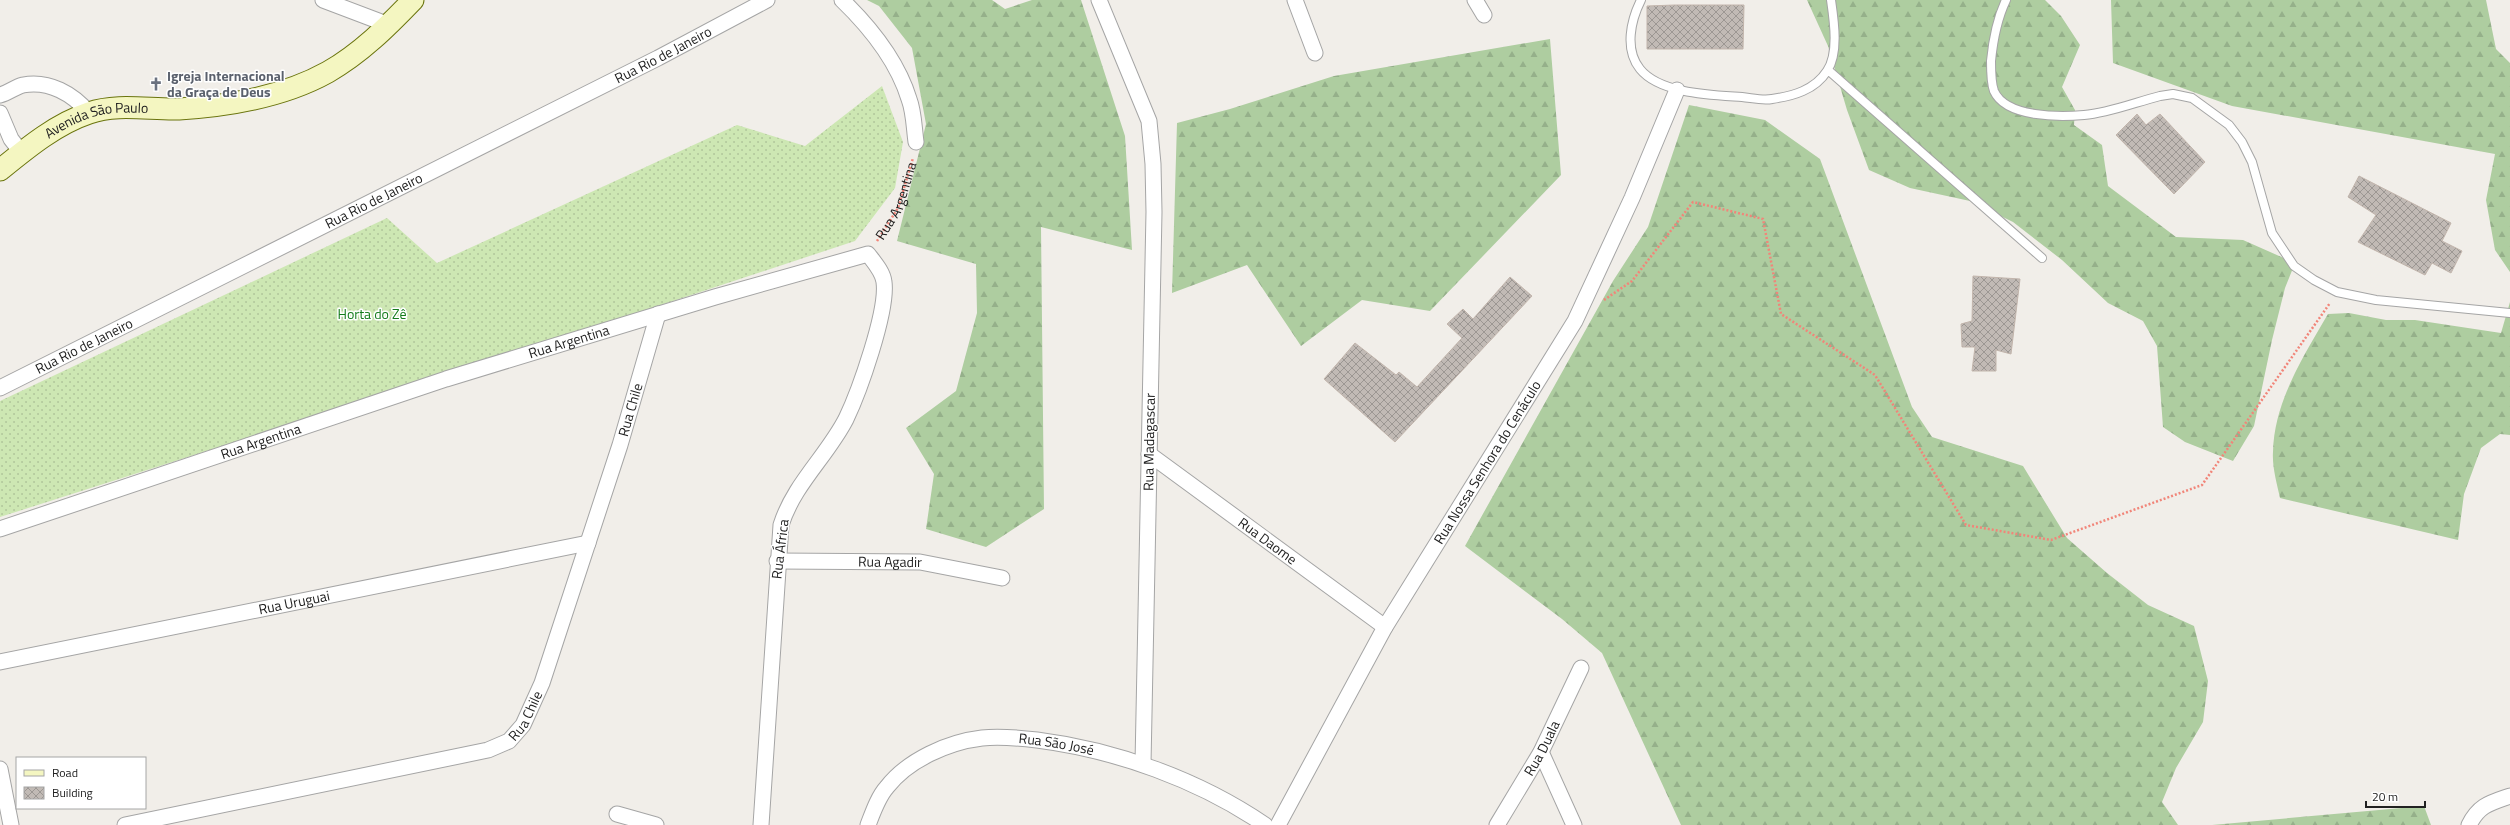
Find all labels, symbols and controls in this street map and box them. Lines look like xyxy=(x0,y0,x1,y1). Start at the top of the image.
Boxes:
street label: Rua Rio de Janeiro xyxy=(611,20,715,88)
place label: Igreja Internacional da Graça de Deus xyxy=(167,65,285,102)
church icon: Igreja Internacional da Graça de Deus xyxy=(148,76,164,92)
street label: Avenida São Paulo xyxy=(40,97,149,143)
street label: Rua Argentina xyxy=(869,159,921,244)
street label: Rua Rio de Janeiro xyxy=(321,167,426,233)
park label: Horta do Zê xyxy=(338,303,406,324)
street label: Rua Rio de Janeiro xyxy=(31,312,136,379)
street label: Rua Argentina xyxy=(526,319,612,363)
street label: Rua Nossa Senhora do Cenáculo xyxy=(1428,376,1546,548)
street label: Rua Chile xyxy=(612,380,647,439)
street label: Rua Madagascar xyxy=(1137,393,1160,491)
street label: Rua Argentina xyxy=(218,418,303,464)
street label: Rua Daome xyxy=(1234,512,1302,569)
street label: Rua África xyxy=(765,518,794,580)
street label: Rua Agadir xyxy=(858,551,922,572)
street label: Rua Uruguai xyxy=(256,585,331,619)
street label: Rua Chile xyxy=(503,687,547,745)
street label: Rua Duala xyxy=(1518,717,1565,780)
street label: Rua São José xyxy=(1018,727,1096,760)
legend xyxy=(16,757,146,809)
text: Road xyxy=(52,763,78,782)
text: Building xyxy=(52,783,93,802)
scale bar xyxy=(2366,783,2425,809)
text: 20 m xyxy=(2372,787,2398,806)

